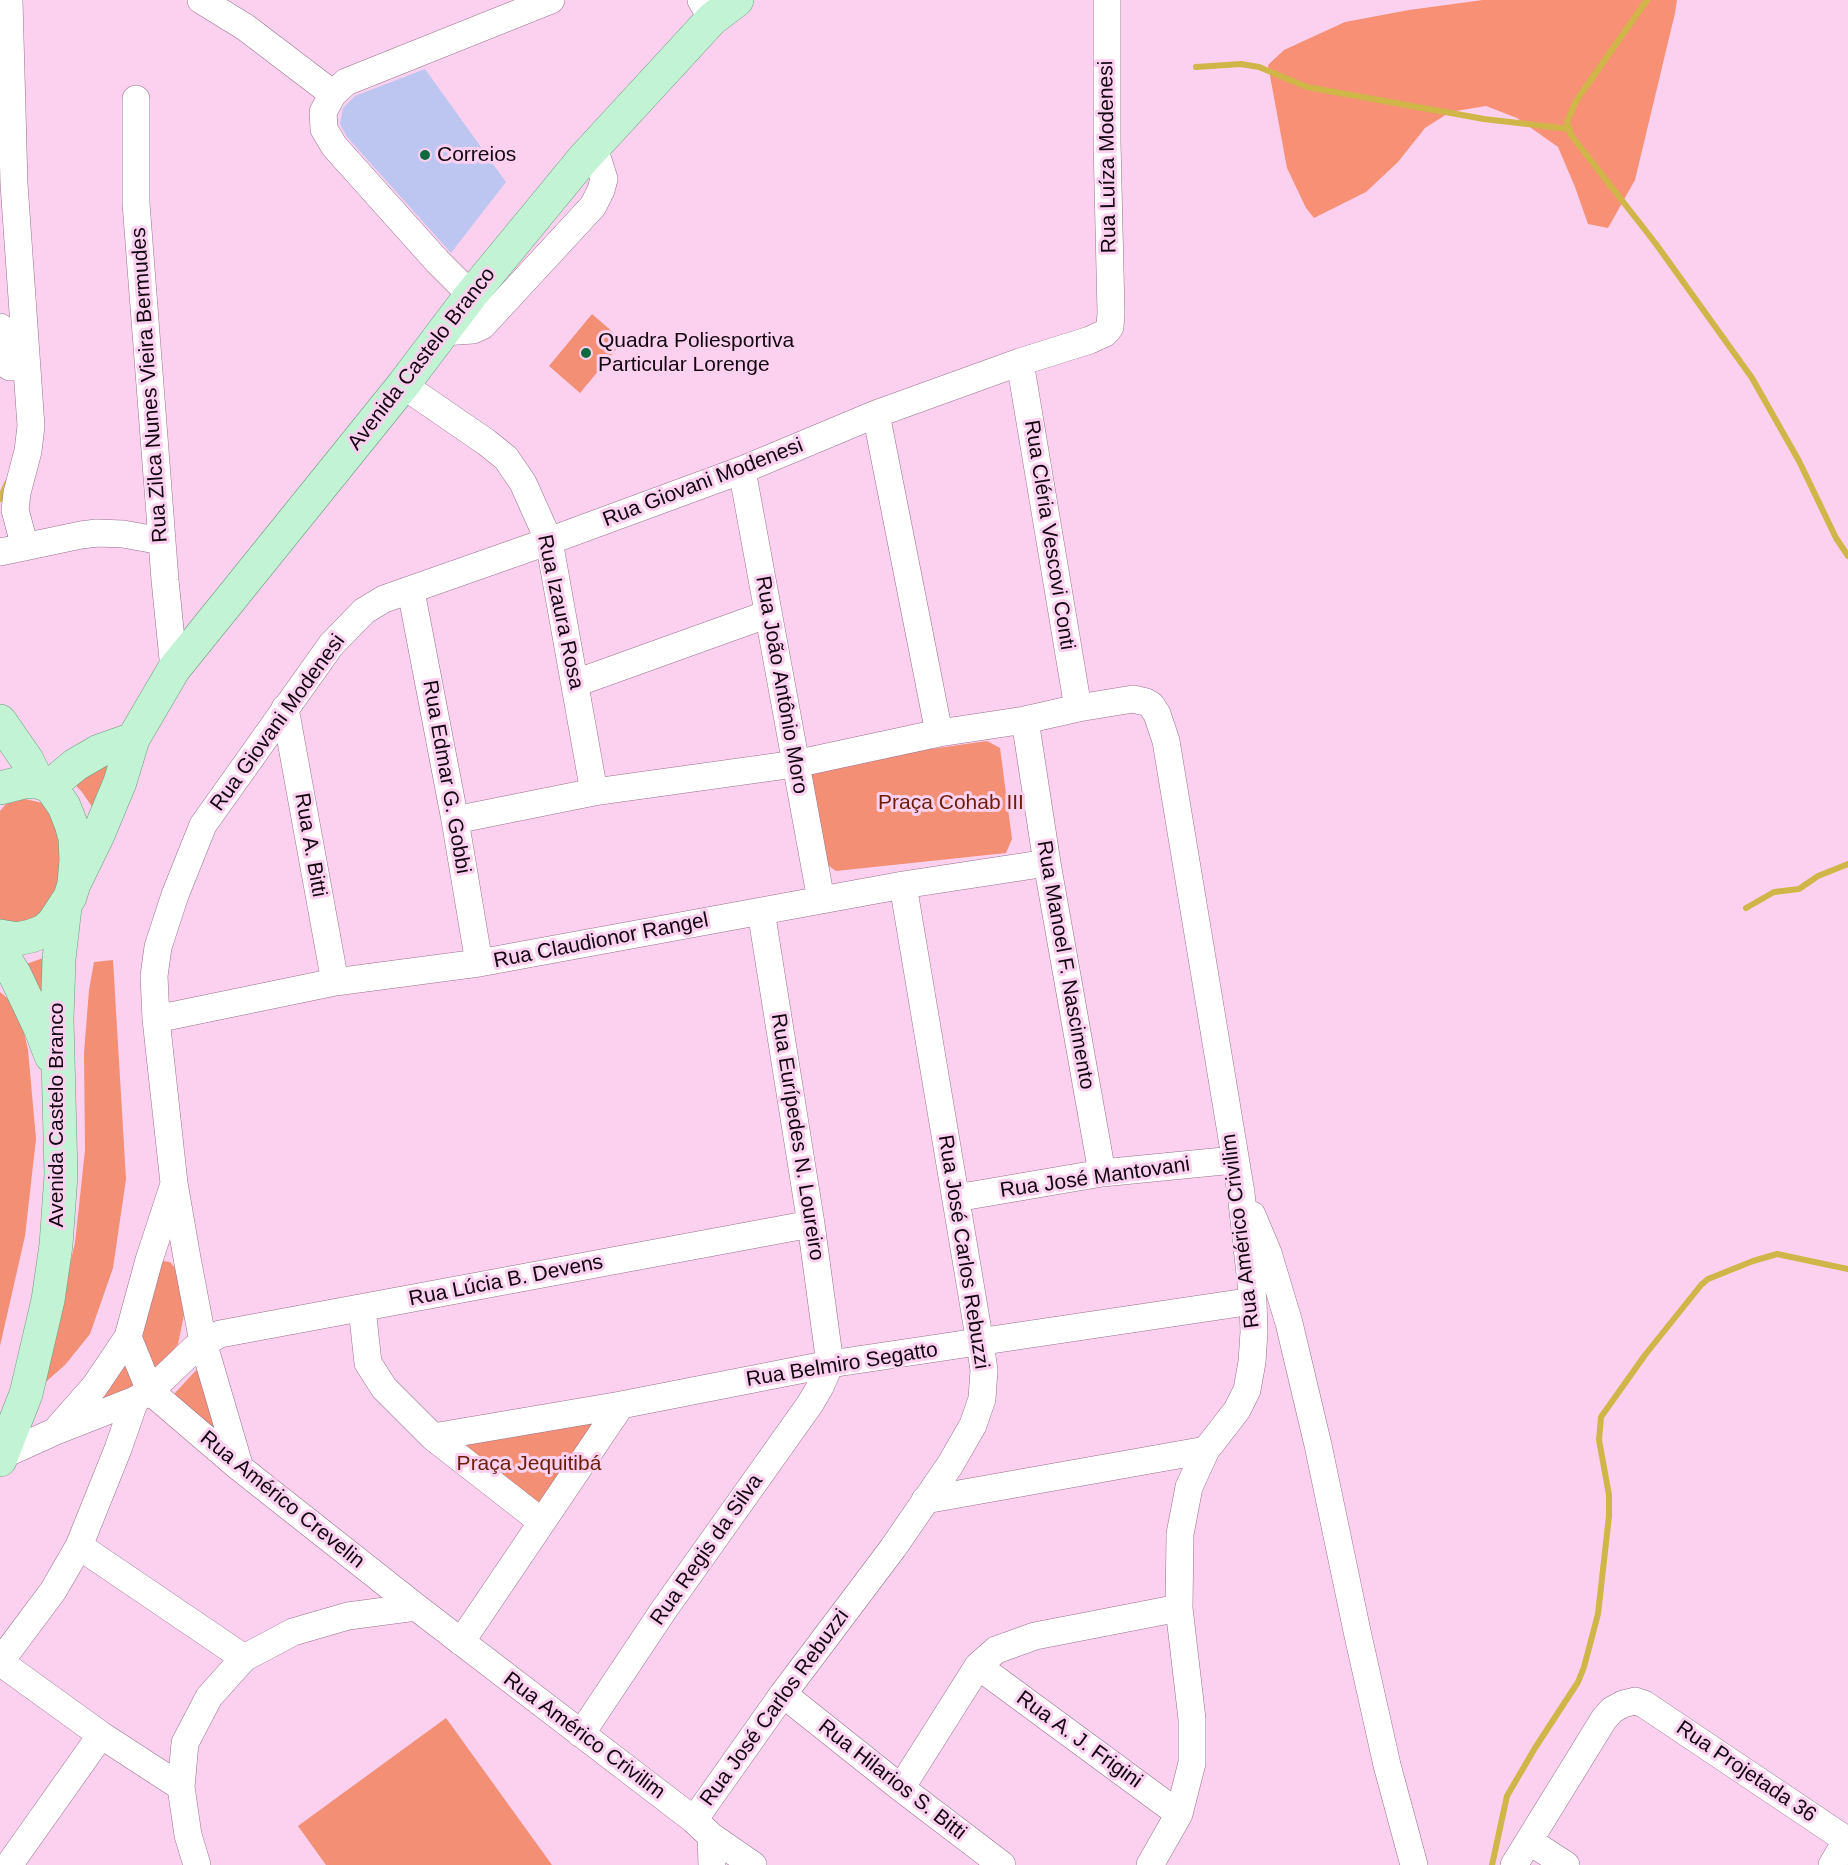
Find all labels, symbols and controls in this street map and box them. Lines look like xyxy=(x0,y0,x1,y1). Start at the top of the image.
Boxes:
street label: Rua Luíza Modenesi xyxy=(1094,60,1122,254)
place label: Correios xyxy=(437,142,516,168)
marker: Correios xyxy=(418,148,432,162)
street label: Rua Zilca Nunes Vieira Bermudes xyxy=(126,227,174,543)
street label: Avenida Castelo Branco xyxy=(343,263,501,455)
place label: Quadra Poliesportiva Particular Lorenge xyxy=(598,328,794,378)
marker: Quadra Poliesportiva Particular Lorenge xyxy=(579,346,593,360)
street label: Rua Cléria Vescovi Conti xyxy=(1018,418,1080,652)
street label: Rua Giovani Modenesi xyxy=(599,433,807,533)
street label: Rua Izaura Rosa xyxy=(531,532,589,692)
street label: Rua João Antônio Moro xyxy=(749,574,813,796)
street label: Rua Giovani Modenesi xyxy=(205,630,351,816)
street label: Rua Edmar G. Gobbi xyxy=(417,678,475,876)
park label: Praça Cohab III xyxy=(878,790,1024,816)
street label: Rua A. Bitti xyxy=(288,791,332,899)
street label: Rua Manoel F. Nascimento xyxy=(1031,839,1099,1091)
street label: Rua Claudionor Rangel xyxy=(491,908,711,974)
street label: Avenida Castelo Branco xyxy=(44,1003,70,1227)
street label: Rua Eurípedes N. Loureiro xyxy=(765,1012,829,1262)
street label: Rua Américo Crivilim xyxy=(1217,1132,1265,1330)
street label: Rua José Carlos Rebuzzi xyxy=(932,1133,994,1371)
street label: Rua José Mantovani xyxy=(998,1152,1192,1204)
street label: Rua Lúcia B. Devens xyxy=(407,1250,605,1312)
street label: Rua Belmiro Segatto xyxy=(744,1337,940,1393)
street label: Rua Américo Crevelin xyxy=(195,1426,369,1574)
park label: Praça Jequitibá xyxy=(457,1451,601,1477)
street label: Rua Regis da Silva xyxy=(645,1470,769,1630)
street label: Rua José Carlos Rebuzzi xyxy=(695,1605,855,1811)
street label: Rua Américo Crivilim xyxy=(498,1667,670,1805)
street label: Rua A. J. Frigini xyxy=(1011,1686,1147,1794)
street label: Rua Hilarios S. Bitti xyxy=(813,1714,971,1846)
street label: Rua Projetada 36 xyxy=(1671,1716,1821,1828)

